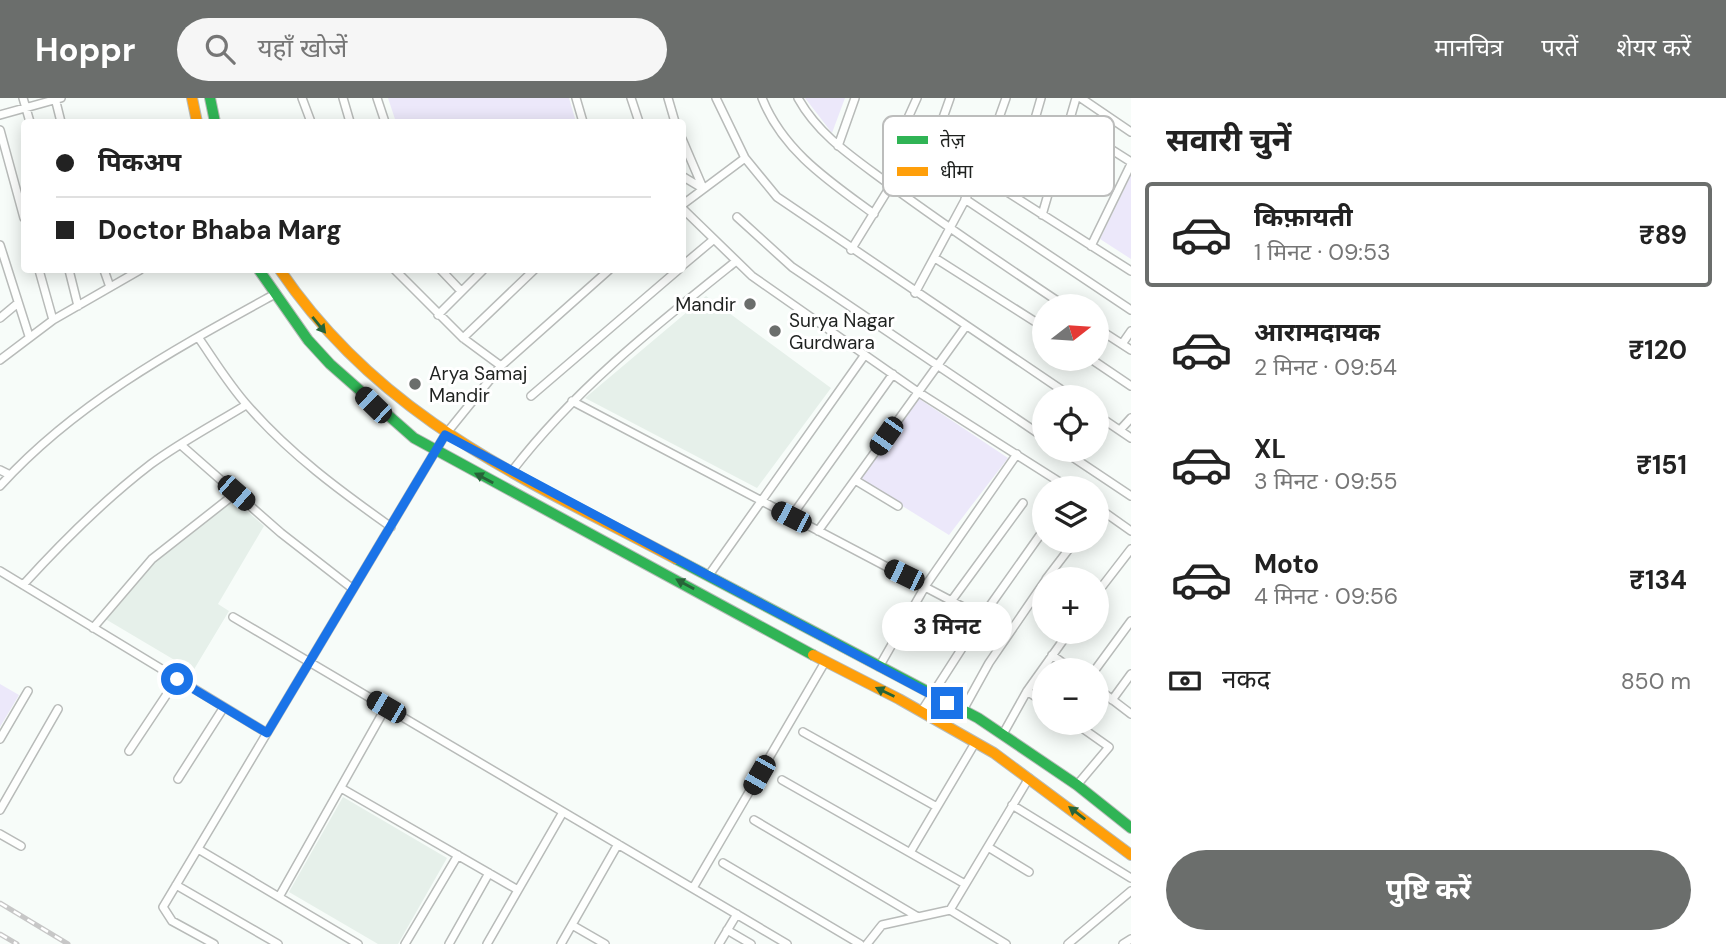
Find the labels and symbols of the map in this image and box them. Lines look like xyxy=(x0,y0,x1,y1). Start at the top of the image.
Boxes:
legend xyxy=(883,116,1114,196)
text: तेज़ xyxy=(940,128,966,153)
text: धीमा xyxy=(940,159,974,184)
place label: Mandir xyxy=(675,292,736,317)
north arrow xyxy=(1032,294,1110,371)
marker: Mandir xyxy=(742,296,758,312)
place label: Surya Nagar Gurdwara xyxy=(789,308,895,355)
one-way arrow xyxy=(312,315,327,333)
marker: Surya Nagar Gurdwara xyxy=(767,323,783,339)
place label: Arya Samaj Mandir xyxy=(429,361,527,408)
marker: Arya Samaj Mandir xyxy=(407,376,423,392)
car xyxy=(351,383,396,427)
car xyxy=(866,413,907,459)
car xyxy=(214,471,259,515)
one-way arrow xyxy=(474,472,494,483)
car xyxy=(768,498,815,536)
car xyxy=(881,556,928,594)
one-way arrow xyxy=(675,578,695,590)
callout: 3 मिनट xyxy=(882,602,1012,650)
route start xyxy=(161,663,193,695)
one-way arrow xyxy=(875,686,895,698)
car xyxy=(363,687,410,727)
route end xyxy=(931,687,963,719)
car xyxy=(740,752,779,798)
one-way arrow xyxy=(1068,807,1086,821)

